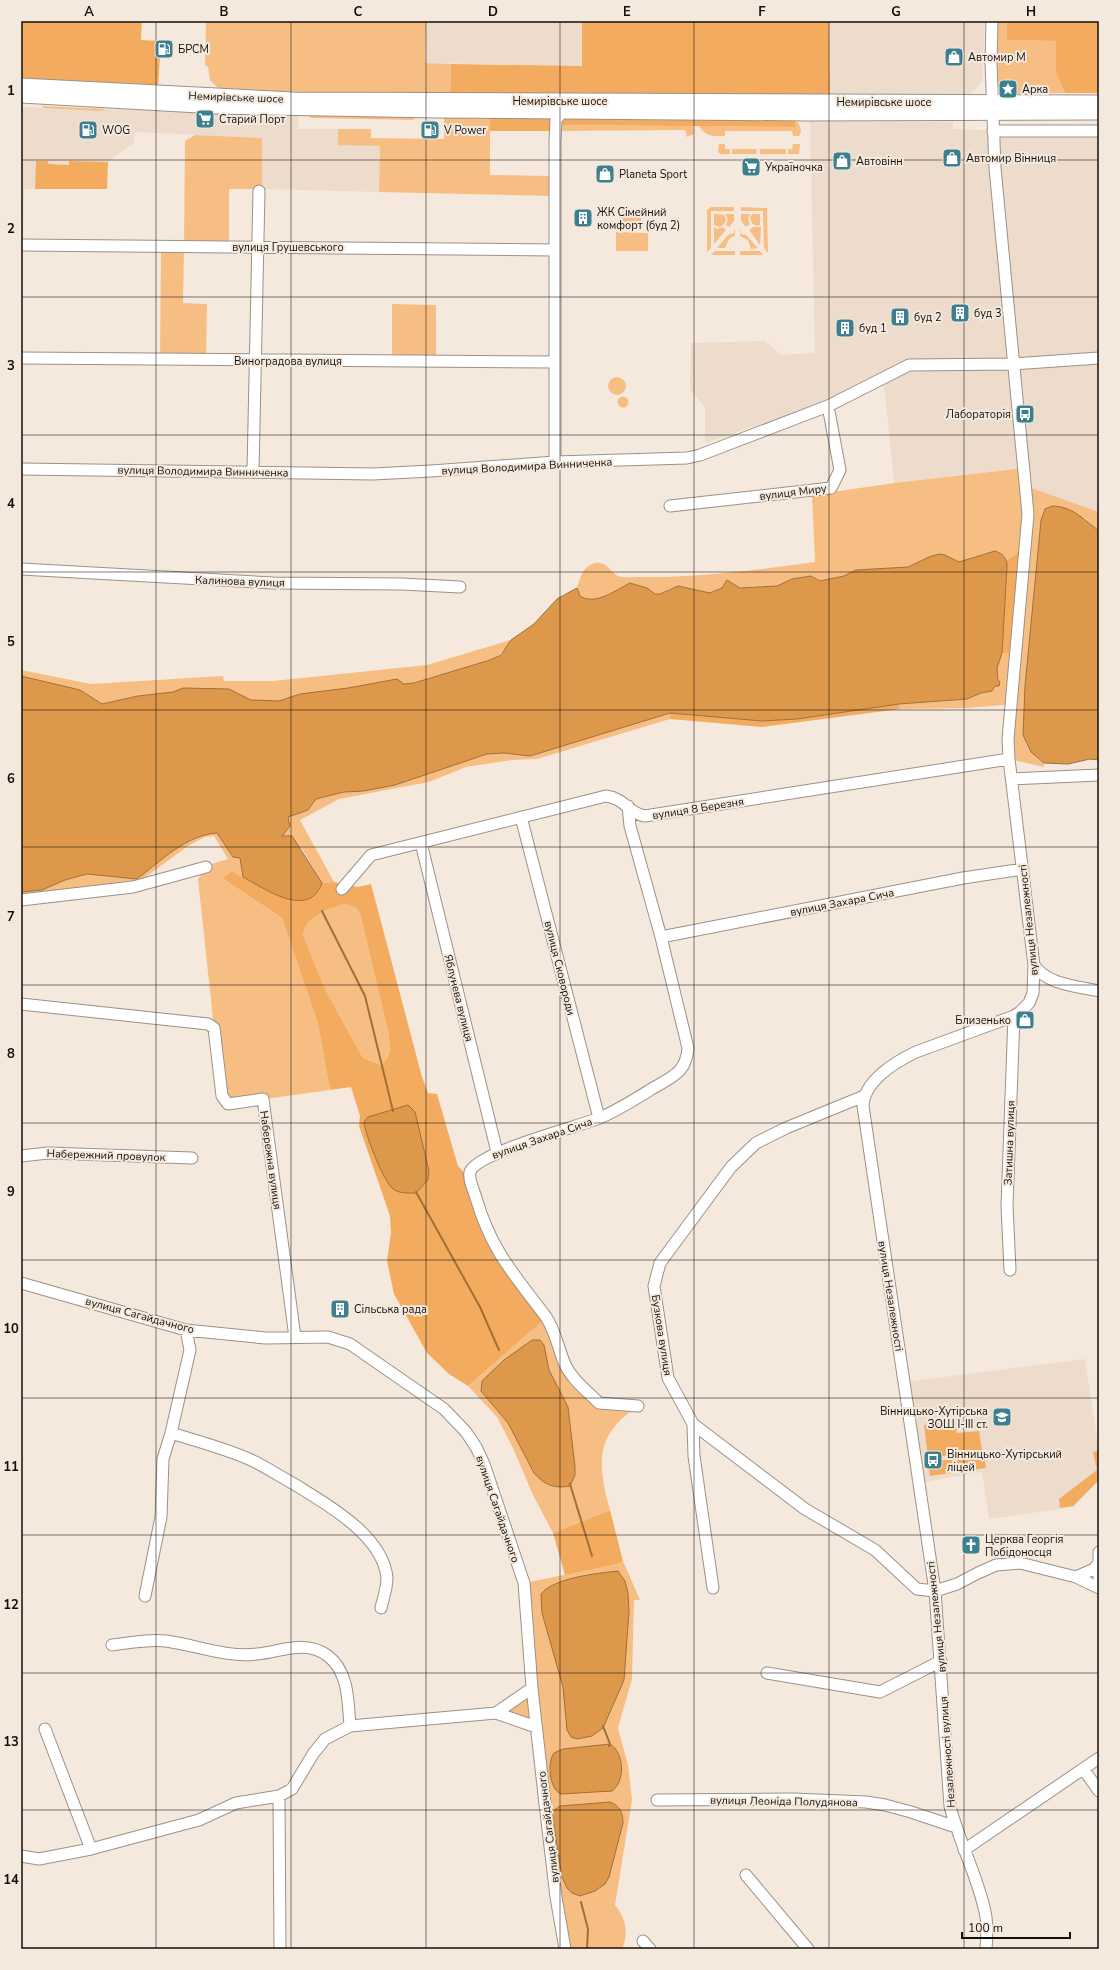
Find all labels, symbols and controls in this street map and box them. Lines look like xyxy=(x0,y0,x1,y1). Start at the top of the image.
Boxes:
text: A xyxy=(84,3,94,21)
text: B xyxy=(220,3,229,21)
text: C xyxy=(354,3,363,21)
text: D xyxy=(488,3,498,21)
text: E xyxy=(623,3,631,21)
text: F xyxy=(758,3,766,21)
text: G xyxy=(891,3,901,21)
text: H xyxy=(1026,3,1036,21)
fuel station icon: БРСМ xyxy=(153,38,175,60)
place label: БРСМ xyxy=(178,42,209,57)
shop icon: Автомир М xyxy=(943,46,965,68)
place label: Автомир М xyxy=(968,50,1026,65)
place icon: Арка xyxy=(997,78,1019,100)
text: 1 xyxy=(7,82,15,100)
place label: Арка xyxy=(1022,82,1048,97)
street label: Немирівське шосе xyxy=(188,88,284,107)
street label: Немирівське шосе xyxy=(512,94,608,109)
street label: Немирівське шосе xyxy=(836,95,932,110)
supermarket icon: Старий Порт xyxy=(194,108,216,130)
place label: Старий Порт xyxy=(219,112,285,127)
fuel station icon: WOG xyxy=(77,119,99,141)
fuel station icon: V Power xyxy=(419,119,441,141)
place label: WOG xyxy=(102,123,130,138)
place label: V Power xyxy=(443,123,486,138)
shop icon: Автомир Вінниця xyxy=(941,147,963,169)
shop icon: Автовінн xyxy=(831,150,853,172)
place label: Автомир Вінниця xyxy=(966,151,1056,166)
place label: Автовінн xyxy=(856,154,903,169)
supermarket icon: Україночка xyxy=(740,156,762,178)
place label: Україночка xyxy=(764,160,823,175)
shop icon: Planeta Sport xyxy=(594,163,616,185)
place label: Planeta Sport xyxy=(619,167,687,182)
place label: ЖК Сімейний комфорт (буд 2) xyxy=(597,205,680,233)
building icon: ЖК Сімейний комфорт (буд 2) xyxy=(572,207,594,229)
text: 2 xyxy=(7,220,15,238)
street label: вулиця Грушевського xyxy=(232,240,344,255)
building icon: буд 3 xyxy=(949,302,971,324)
building icon: буд 2 xyxy=(889,306,911,328)
place label: буд 3 xyxy=(974,306,1002,321)
place label: буд 2 xyxy=(914,310,942,325)
building icon: буд 1 xyxy=(834,317,856,339)
place label: буд 1 xyxy=(859,321,887,336)
street label: Виноградова вулиця xyxy=(234,354,342,369)
text: 3 xyxy=(7,357,15,375)
bus stop icon: Лабораторія xyxy=(1014,403,1036,425)
place label: Лабораторія xyxy=(946,407,1011,422)
street label: вулиця Володимира Винниченка xyxy=(441,455,613,478)
street label: вулиця Володимира Винниченка xyxy=(117,463,289,480)
street label: вулиця Миру xyxy=(759,481,828,504)
text: 4 xyxy=(7,495,15,513)
street label: Калинова вулиця xyxy=(195,572,285,591)
text: 5 xyxy=(7,633,15,651)
text: 6 xyxy=(7,770,15,788)
street label: вулиця 8 Березня xyxy=(651,794,745,823)
street label: вулиця Незалежності xyxy=(1015,864,1042,976)
street label: вулиця Захара Сича xyxy=(789,885,895,920)
text: 7 xyxy=(7,908,15,926)
street label: вулиця Сковороди xyxy=(541,919,579,1017)
street label: Яблунева вулиця xyxy=(440,953,477,1043)
shop icon: Близенько xyxy=(1014,1009,1036,1031)
place label: Близенько xyxy=(955,1013,1011,1028)
text: 8 xyxy=(7,1045,15,1063)
street label: Затишна вулиця xyxy=(1001,1100,1018,1186)
street label: Набережна вулиця xyxy=(256,1110,285,1210)
street label: вулиця Захара Сича xyxy=(490,1114,594,1163)
street label: Набережний провулок xyxy=(46,1146,166,1165)
text: 9 xyxy=(7,1183,15,1201)
street label: вулиця Незалежності xyxy=(874,1240,907,1352)
street label: Бузкова вулиця xyxy=(648,1293,675,1377)
street label: вулиця Сагайдачного xyxy=(84,1294,196,1337)
building icon: Сільська рада xyxy=(329,1298,351,1320)
place label: Сільська рада xyxy=(354,1302,427,1317)
text: 10 xyxy=(3,1320,19,1338)
place label: Вінницько-Хутірська ЗОШ І-ІІІ ст. xyxy=(880,1404,988,1432)
school or university icon: Вінницько-Хутірська ЗОШ І-ІІІ ст. xyxy=(991,1406,1013,1428)
place label: Вінницько-Хутірський ліцей xyxy=(947,1447,1062,1475)
bus stop icon: Вінницько-Хутірський ліцей xyxy=(922,1449,944,1471)
street label: вулиця Сагайдачного xyxy=(472,1454,523,1565)
text: 11 xyxy=(3,1458,19,1476)
place label: Церква Георгія Побідоносця xyxy=(985,1532,1064,1560)
church icon: Церква Георгія Побідоносця xyxy=(960,1534,982,1556)
street label: вулиця Незалежності xyxy=(923,1561,950,1673)
text: 12 xyxy=(3,1596,19,1614)
street label: Незалежності вулиця xyxy=(936,1696,959,1808)
text: 13 xyxy=(3,1733,19,1751)
street label: вулиця Сагайдачного xyxy=(534,1770,563,1883)
street label: вулиця Леоніда Полудянова xyxy=(710,1793,858,1810)
text: 14 xyxy=(3,1871,19,1889)
scale bar xyxy=(962,1914,1070,1940)
text: 100 m xyxy=(968,1920,1003,1936)

